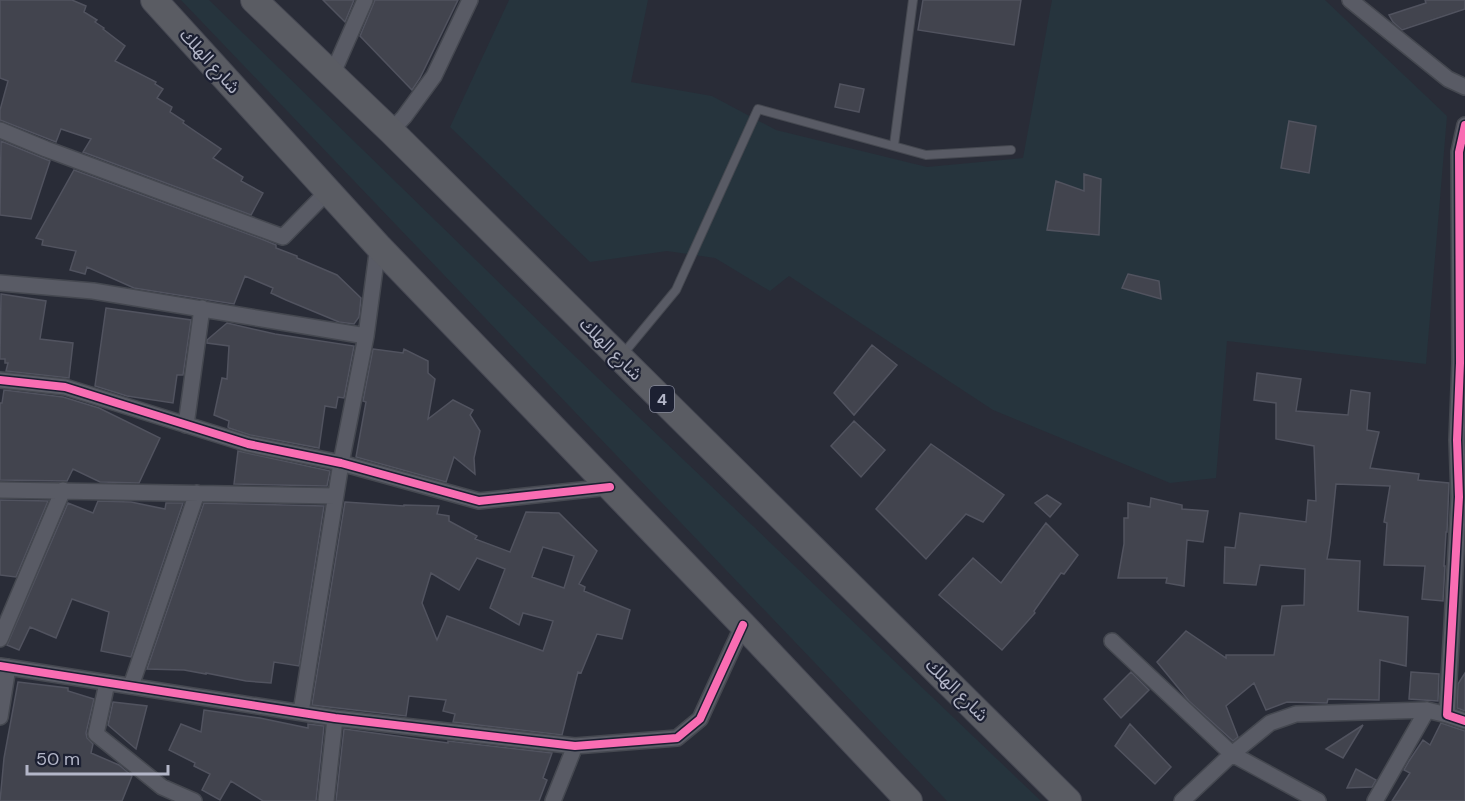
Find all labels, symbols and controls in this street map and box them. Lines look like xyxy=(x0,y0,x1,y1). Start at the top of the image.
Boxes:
street label: شارع الهلك xyxy=(173,23,246,100)
street label: شارع الهلك xyxy=(573,312,648,387)
road number: 4 xyxy=(650,386,674,412)
street label: شارع الهلك xyxy=(919,653,994,728)
scale bar xyxy=(27,738,168,776)
text: 50 m xyxy=(36,747,80,771)

